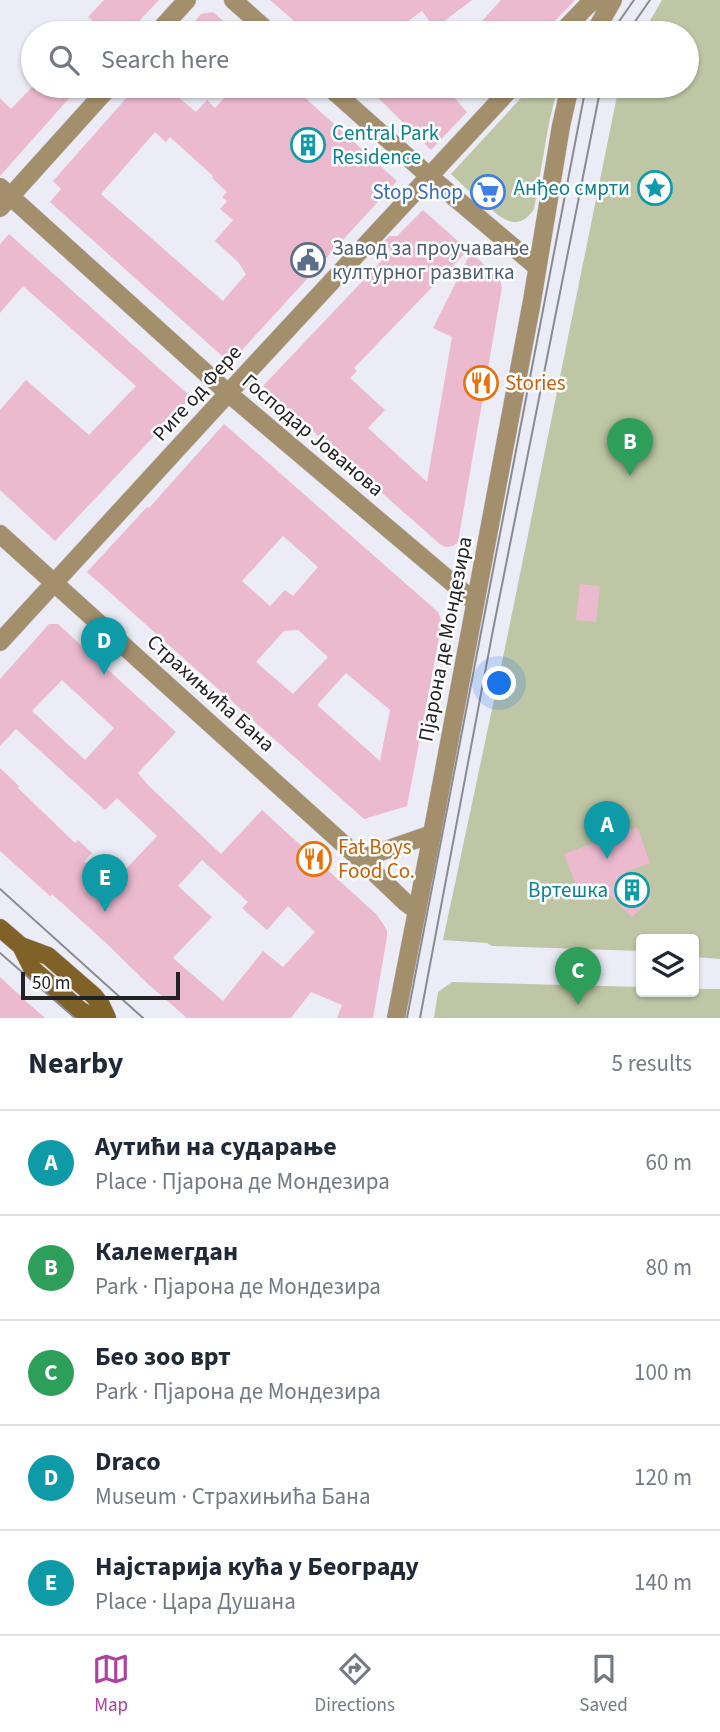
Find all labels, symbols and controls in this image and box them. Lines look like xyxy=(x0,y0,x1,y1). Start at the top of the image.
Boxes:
search box xyxy=(21,21,699,98)
icon: search xyxy=(45,41,83,79)
text: Search here xyxy=(101,41,229,78)
place label: Central Park Residence xyxy=(332,118,440,172)
building icon: Central Park Residence xyxy=(289,126,327,164)
place icon: Анђео смрти xyxy=(636,169,674,207)
supermarket icon: Stop Shop xyxy=(469,173,507,211)
place label: Анђео смрти xyxy=(513,173,630,203)
place label: Stop Shop xyxy=(373,177,463,207)
place label: Завод за проучавање културног развитка xyxy=(332,233,529,287)
public building icon: Завод за проучавање културног развитка xyxy=(289,241,327,279)
street label: Риге од Фере xyxy=(145,338,249,448)
restaurant icon: Stories xyxy=(462,364,500,402)
street label: Господар Јованова xyxy=(236,367,390,503)
place label: Stories xyxy=(505,368,566,398)
pin: B xyxy=(607,418,653,476)
street label: Пјарона де Мондезира xyxy=(410,534,480,744)
pin: D xyxy=(81,617,127,675)
street label: Страхињића Бана xyxy=(140,627,282,759)
your location xyxy=(482,666,516,700)
pin: A xyxy=(584,801,630,859)
place label: Fat Boys Food Co. xyxy=(338,832,415,886)
restaurant icon: Fat Boys Food Co. xyxy=(295,840,333,878)
pin: E xyxy=(82,854,128,912)
building icon: Вртешка xyxy=(613,871,651,909)
place label: Вртешка xyxy=(528,875,608,905)
map controls xyxy=(636,934,699,997)
button: layers xyxy=(636,934,699,997)
pin: C xyxy=(555,947,601,1005)
scale bar xyxy=(21,969,180,1001)
text: 50 m xyxy=(32,970,70,997)
text: Nearby xyxy=(28,1042,123,1085)
text: 5 results xyxy=(612,1047,692,1080)
text: Аутићи на сударање xyxy=(95,1128,337,1165)
text: A xyxy=(44,1146,58,1179)
text: 60 m xyxy=(645,1146,692,1179)
text: Place · Пјарона де Мондезира xyxy=(95,1165,390,1198)
text: Калемегдан xyxy=(95,1233,238,1270)
text: B xyxy=(44,1251,58,1284)
text: 80 m xyxy=(645,1251,692,1284)
text: Park · Пјарона де Мондезира xyxy=(95,1270,381,1303)
text: Бео зоо врт xyxy=(95,1338,231,1375)
text: C xyxy=(44,1356,58,1389)
text: 100 m xyxy=(634,1356,692,1389)
text: Park · Пјарона де Мондезира xyxy=(95,1375,381,1408)
text: Draco xyxy=(95,1443,161,1480)
text: D xyxy=(44,1461,58,1494)
text: 120 m xyxy=(634,1461,692,1494)
text: Museum · Страхињића Бана xyxy=(95,1480,371,1513)
text: Најстарија кућа у Београду xyxy=(95,1548,419,1585)
text: E xyxy=(45,1566,57,1599)
text: 140 m xyxy=(634,1566,692,1599)
text: Place · Цара Душана xyxy=(95,1585,296,1618)
tab: Map xyxy=(92,1650,130,1719)
tab: Directions xyxy=(315,1650,395,1719)
tab: Saved xyxy=(579,1650,628,1719)

